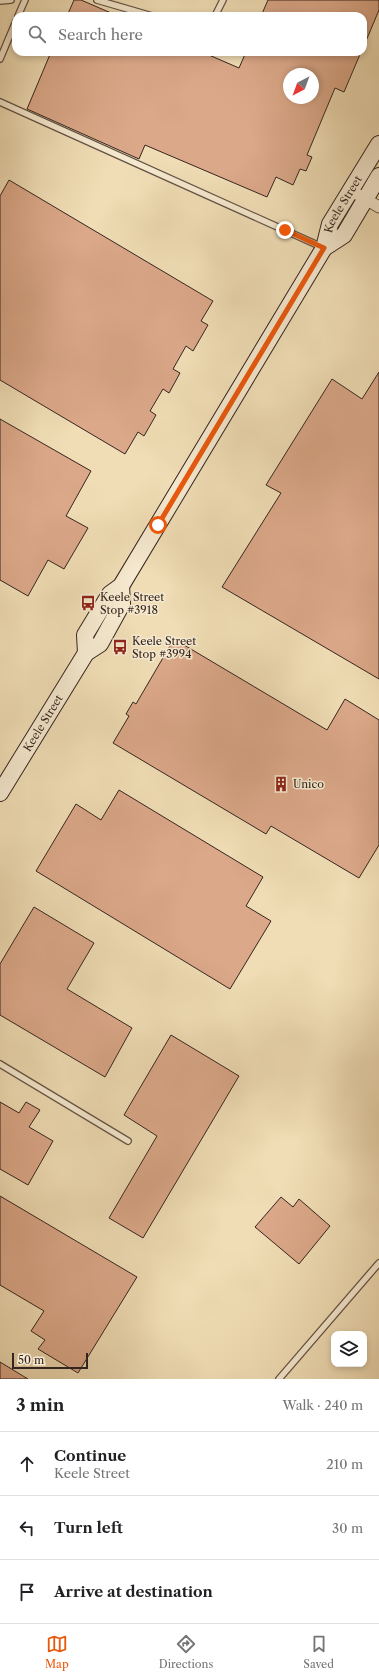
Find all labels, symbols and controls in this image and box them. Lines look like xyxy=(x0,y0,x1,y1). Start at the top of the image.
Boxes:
search box xyxy=(12,12,367,56)
icon: search xyxy=(26,23,48,45)
text: Search here xyxy=(58,25,143,44)
north arrow xyxy=(283,68,319,104)
street label: Keele Street xyxy=(321,173,365,234)
route end xyxy=(276,221,294,239)
route start xyxy=(149,516,167,534)
place label: Keele Street Stop #3918 xyxy=(100,590,164,617)
bus stop icon: Keele Street Stop #3918 xyxy=(79,594,97,612)
place label: Keele Street Stop #3994 xyxy=(132,634,196,661)
bus stop icon: Keele Street Stop #3994 xyxy=(111,638,129,656)
street label: Keele Street xyxy=(20,692,66,754)
building icon: Unico xyxy=(272,775,290,793)
place label: Unico xyxy=(293,777,324,791)
map controls xyxy=(331,1331,367,1367)
button: layers xyxy=(331,1331,367,1367)
scale bar xyxy=(12,1351,88,1370)
text: 50 m xyxy=(18,1353,44,1367)
text: 3 min xyxy=(16,1395,65,1415)
text: Walk · 240 m xyxy=(283,1397,363,1413)
text: Continue xyxy=(54,1446,126,1465)
icon: ahead xyxy=(16,1453,38,1475)
text: 210 m xyxy=(326,1456,363,1472)
text: Keele Street xyxy=(54,1465,130,1481)
icon: left xyxy=(16,1517,38,1539)
text: Turn left xyxy=(54,1518,123,1537)
text: 30 m xyxy=(332,1520,363,1536)
icon: arrive xyxy=(16,1581,38,1603)
text: Arrive at destination xyxy=(54,1582,213,1601)
tab: Map xyxy=(45,1633,69,1671)
tab: Directions xyxy=(159,1633,213,1671)
tab: Saved xyxy=(303,1633,334,1671)

